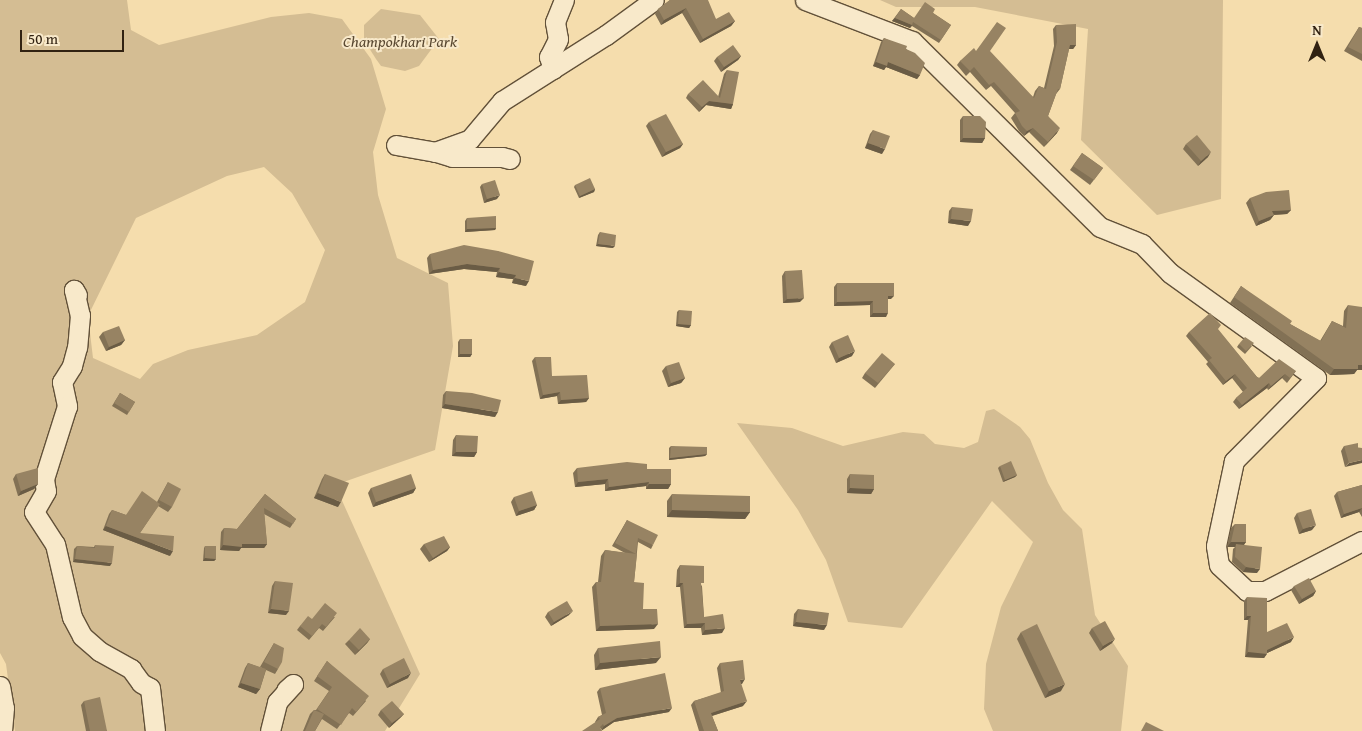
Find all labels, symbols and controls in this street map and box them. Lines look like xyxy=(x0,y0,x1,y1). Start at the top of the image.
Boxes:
scale bar xyxy=(22,20,126,52)
north arrow xyxy=(1292,20,1342,70)
text: N xyxy=(1312,20,1322,40)
text: 50 m xyxy=(28,28,58,49)
park label: Champokhari Park xyxy=(343,31,457,51)

